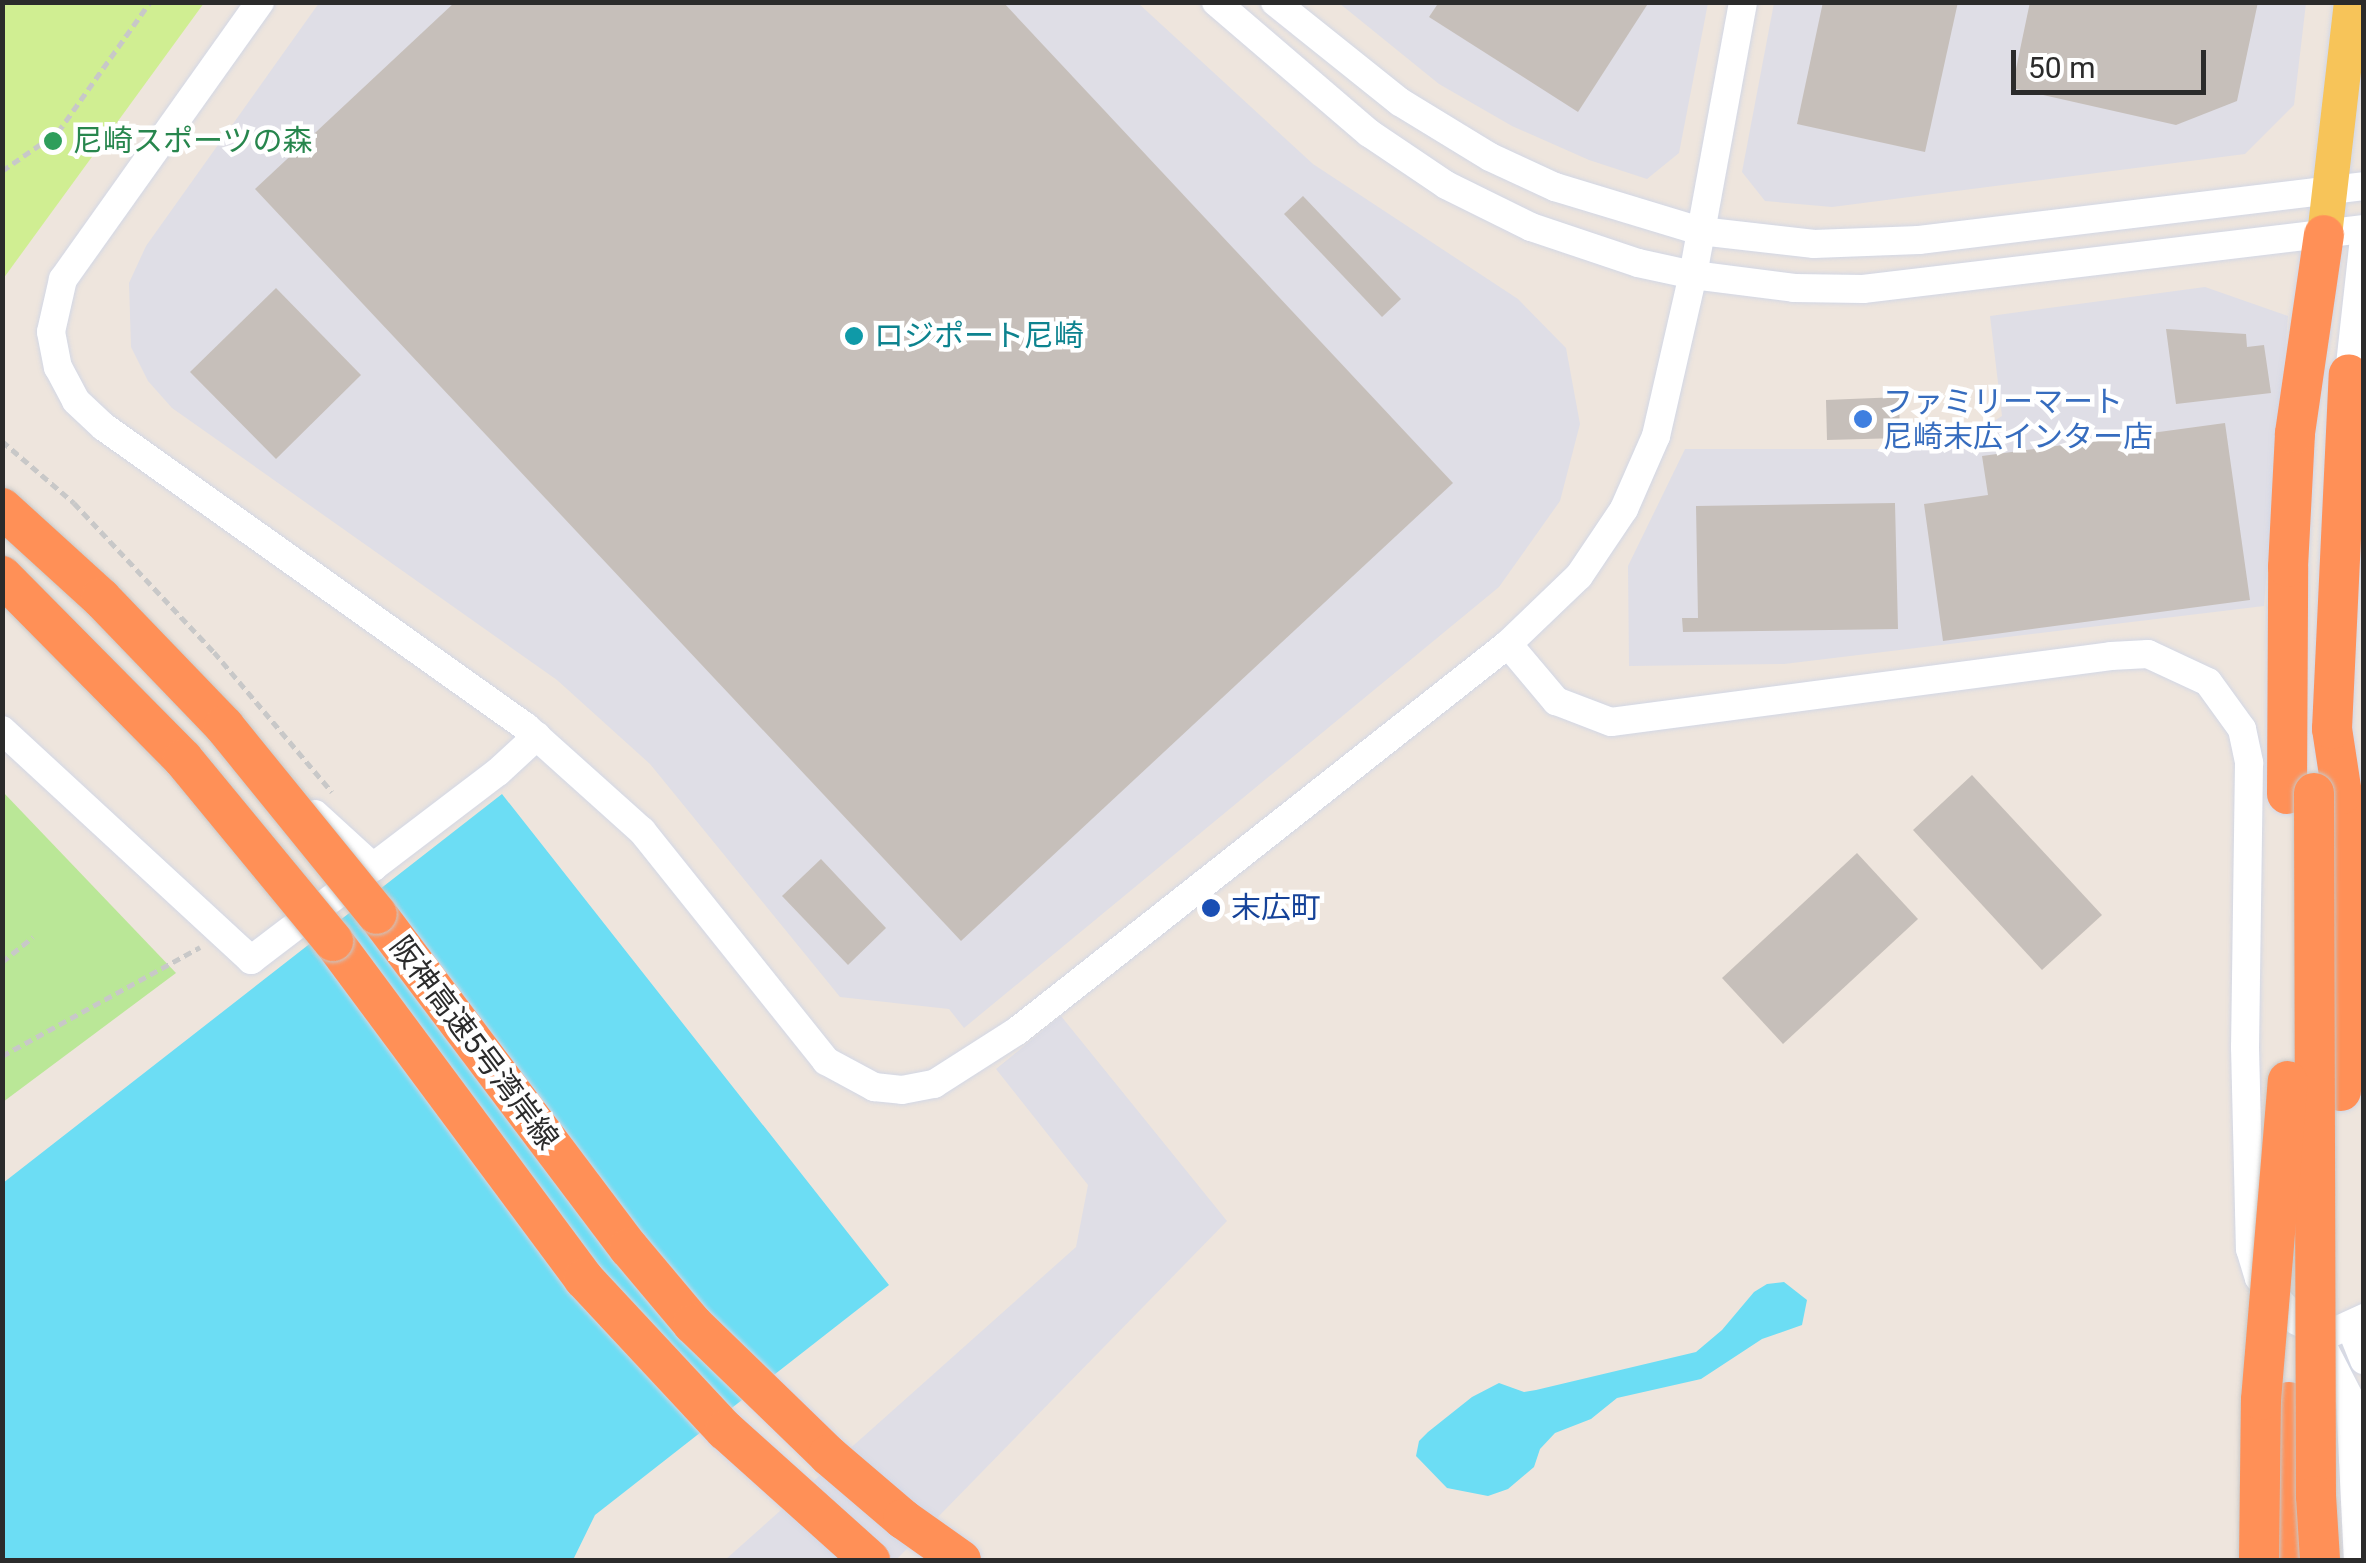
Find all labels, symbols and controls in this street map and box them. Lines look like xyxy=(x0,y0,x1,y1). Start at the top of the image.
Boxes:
scale bar xyxy=(2016,30,2211,92)
text: 50 m xyxy=(2028,50,2095,85)
place label: 尼崎スポーツの森 xyxy=(73,123,313,159)
marker: 尼崎スポーツの森 xyxy=(42,130,64,152)
place label: ロジポート尼崎 xyxy=(874,318,1084,354)
marker: ロジポート尼崎 xyxy=(843,325,865,347)
place label: ファミリーマート 尼崎末広インター店 xyxy=(1883,384,2153,454)
marker: ファミリーマート 尼崎末広インター店 xyxy=(1852,408,1874,430)
place label: 末広町 xyxy=(1231,890,1321,926)
marker: 末広町 xyxy=(1200,897,1222,919)
street label: 阪神高速5号湾岸線 xyxy=(382,930,566,1156)

